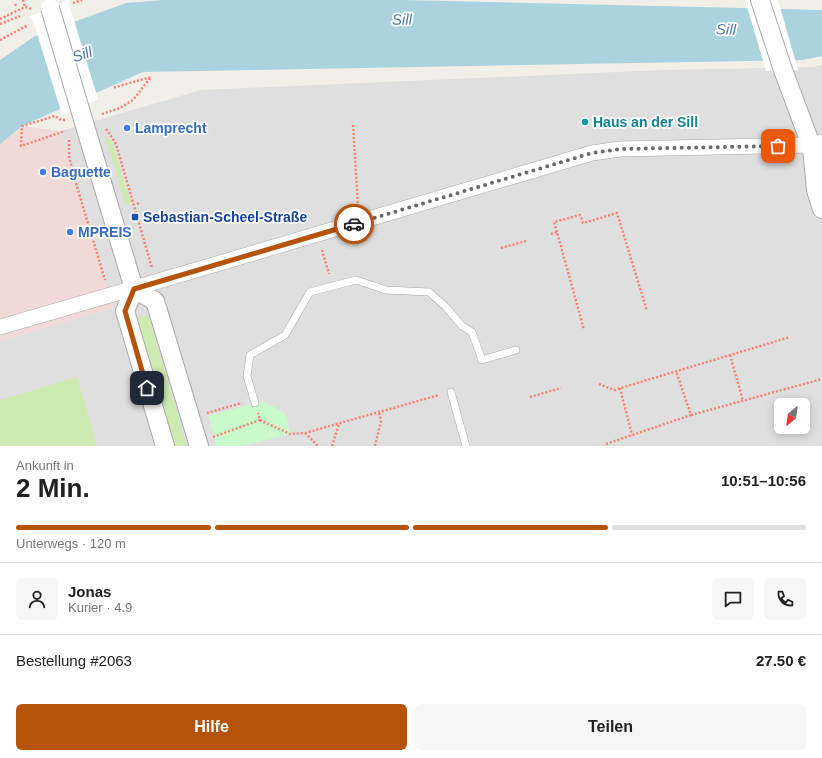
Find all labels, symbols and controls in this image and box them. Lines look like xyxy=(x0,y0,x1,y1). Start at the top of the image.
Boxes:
water label: Sill xyxy=(392,10,413,28)
water label: Sill xyxy=(716,20,737,38)
water label: Sill xyxy=(70,42,95,65)
place label: Haus an der Sill xyxy=(593,114,698,130)
marker: Haus an der Sill xyxy=(580,117,590,127)
place label: Lamprecht xyxy=(135,120,207,136)
marker: Lamprecht xyxy=(122,123,132,133)
pin xyxy=(761,129,795,163)
icon: bag xyxy=(767,135,789,157)
place label: Baguette xyxy=(51,164,111,180)
marker: Baguette xyxy=(38,167,48,177)
courier xyxy=(334,204,374,244)
place label: Sebastian-Scheel-Straße xyxy=(143,209,307,225)
marker: Sebastian-Scheel-Straße xyxy=(130,212,140,222)
icon: car xyxy=(343,213,365,235)
place label: MPREIS xyxy=(78,224,132,240)
marker: MPREIS xyxy=(65,227,75,237)
pin xyxy=(130,371,164,405)
icon: home xyxy=(136,377,158,399)
north arrow xyxy=(774,398,810,434)
map controls xyxy=(774,398,810,434)
text: Ankunft in xyxy=(16,458,74,473)
text: 10:51–10:56 xyxy=(721,472,806,489)
text: 2 Min. xyxy=(16,473,90,503)
text: Unterwegs · 120 m xyxy=(16,536,126,551)
button: person xyxy=(16,578,58,620)
button: chat xyxy=(712,578,754,620)
button: phone xyxy=(764,578,806,620)
text: Jonas xyxy=(68,583,111,600)
text: Kurier · 4.9 xyxy=(68,600,132,615)
text: Bestellung #2063 xyxy=(16,652,132,669)
text: 27.50 € xyxy=(756,652,806,669)
button: Hilfe xyxy=(16,704,407,750)
button: Teilen xyxy=(415,704,806,750)

